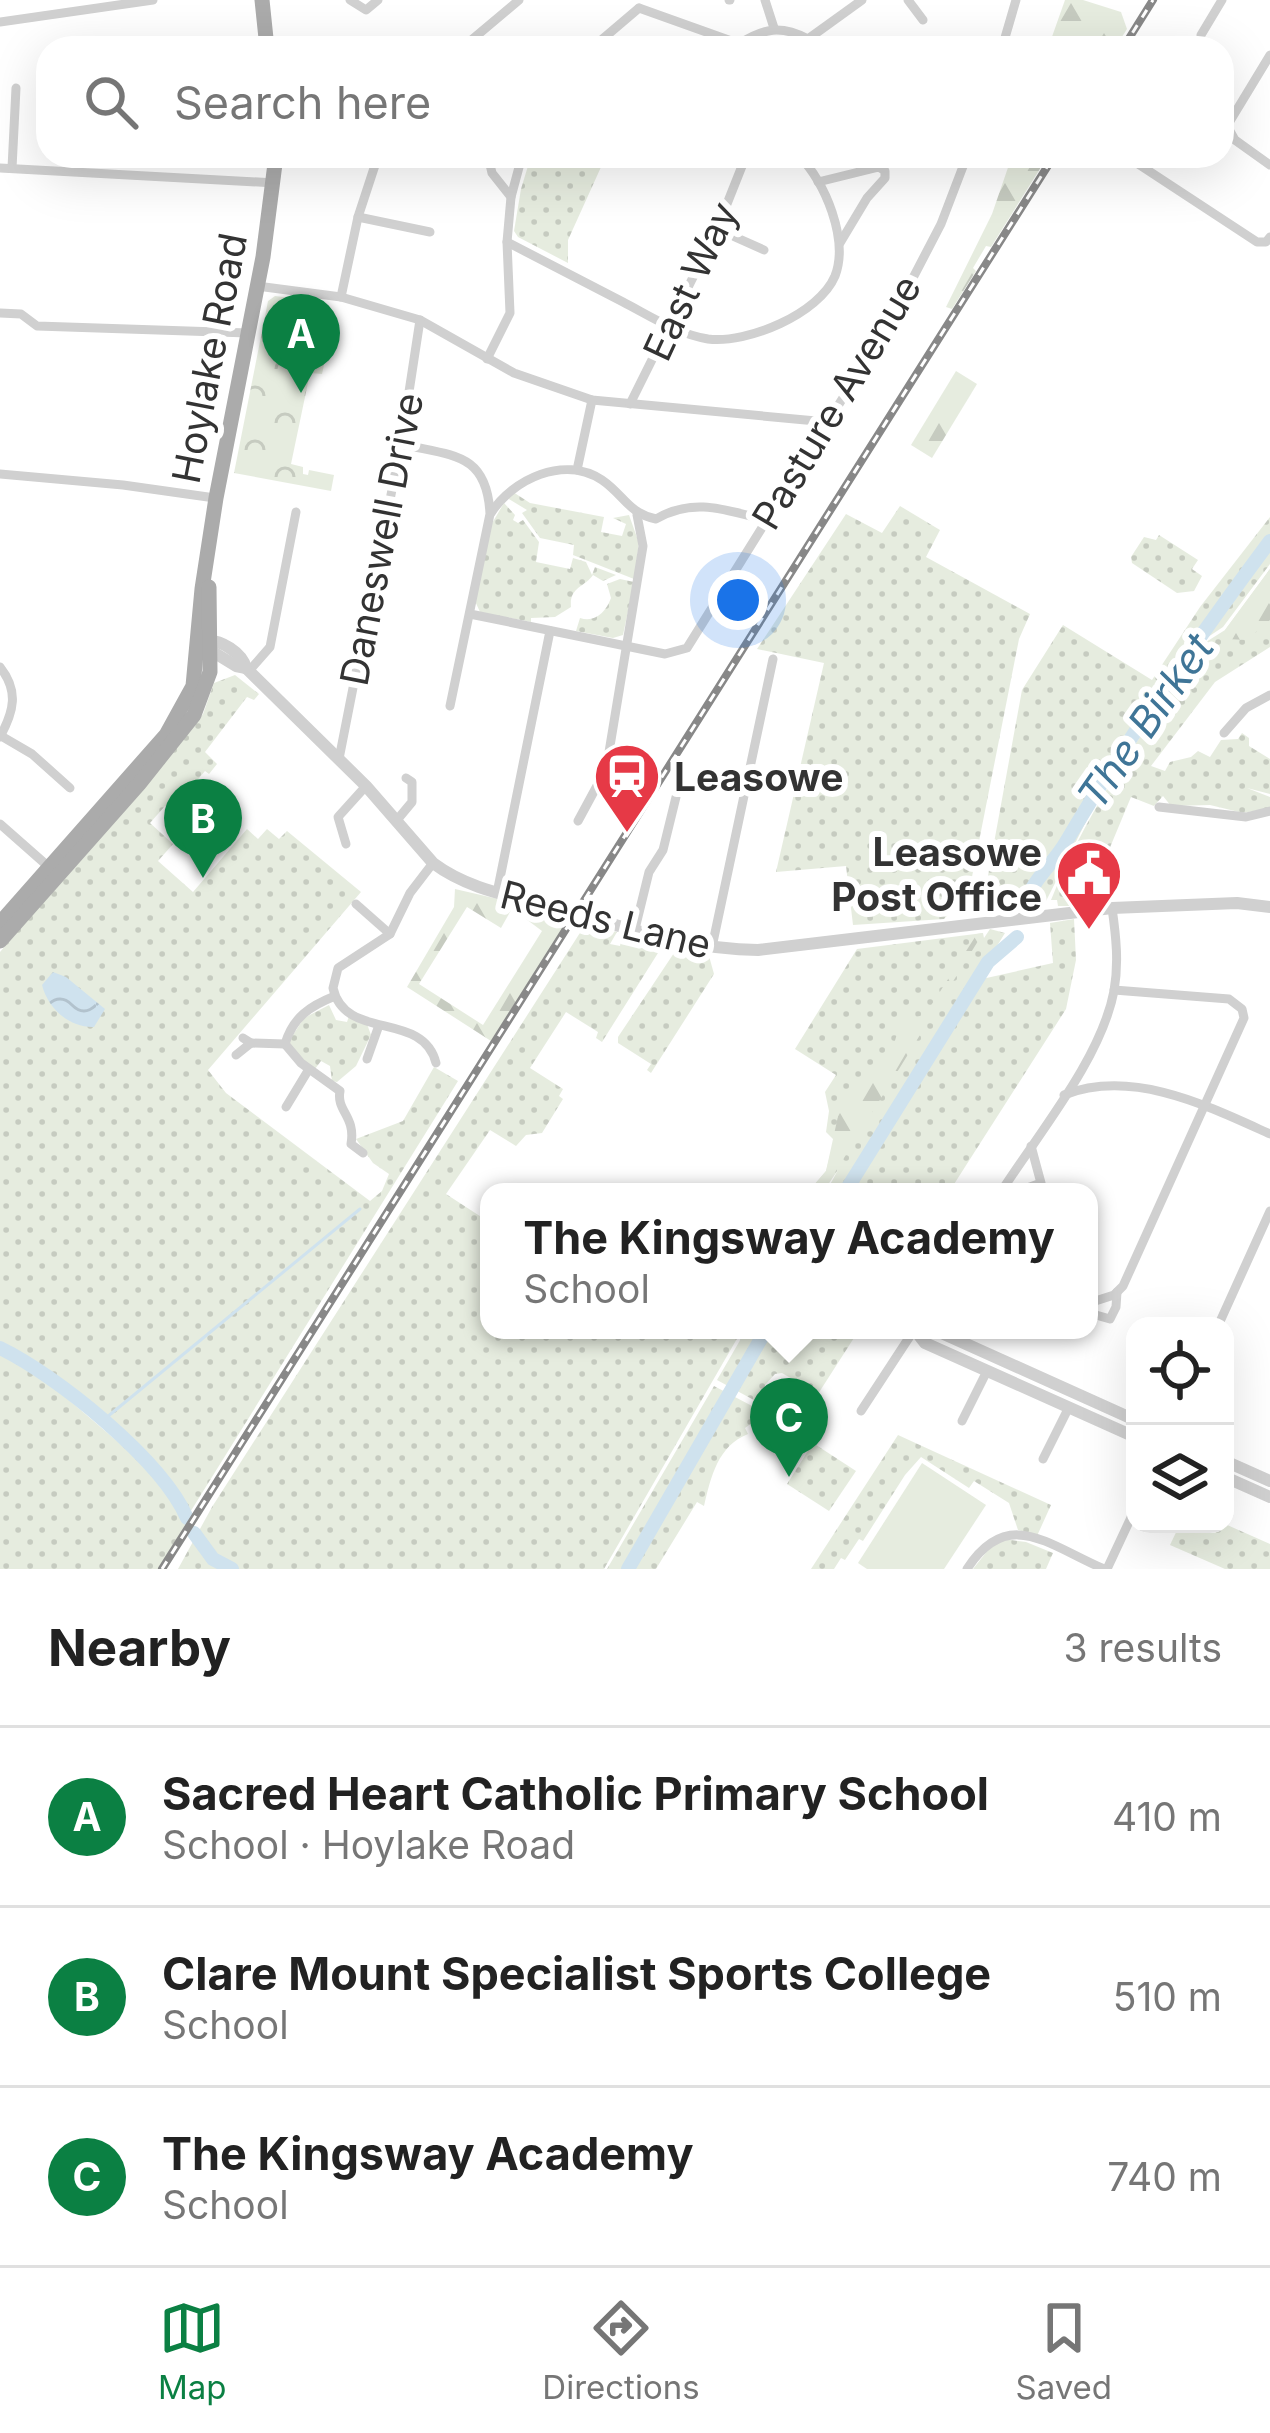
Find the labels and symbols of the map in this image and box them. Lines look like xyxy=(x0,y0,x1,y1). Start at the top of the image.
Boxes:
street label: East Way xyxy=(633,194,747,368)
street label: Hoylake Road xyxy=(162,229,256,487)
street label: Pasture Avenue xyxy=(742,266,930,538)
pin: A xyxy=(262,294,340,393)
street label: Daneswell Drive xyxy=(330,389,432,689)
your location xyxy=(708,570,768,630)
water label: The Birket xyxy=(1066,623,1225,818)
station icon: Leasowe xyxy=(592,741,662,835)
place label: Leasowe xyxy=(674,753,843,800)
pin: B xyxy=(164,779,242,878)
place label: Leasowe Post Office xyxy=(831,828,1042,920)
public building icon: Leasowe Post Office xyxy=(1054,838,1124,932)
street label: Reeds Lane xyxy=(496,870,716,968)
pin: C xyxy=(750,1378,828,1477)

